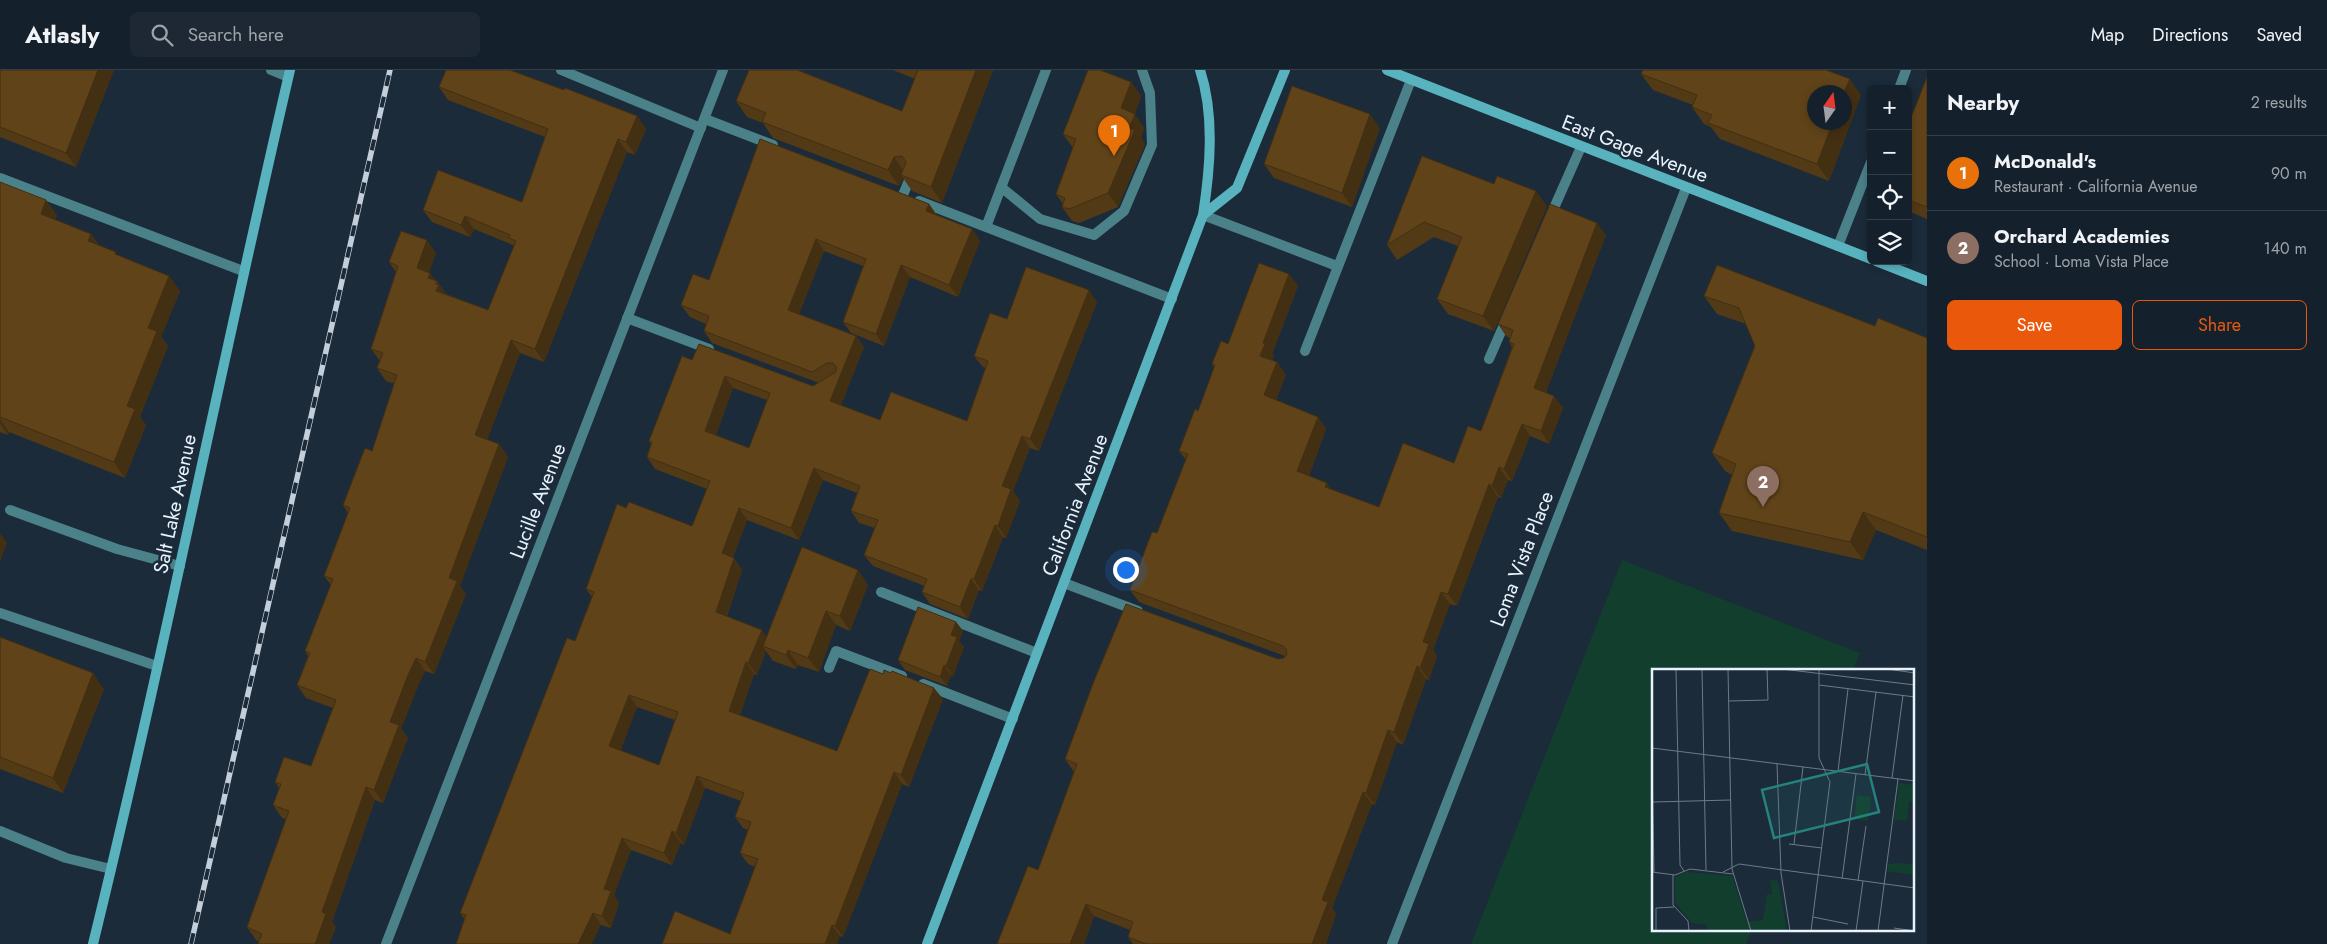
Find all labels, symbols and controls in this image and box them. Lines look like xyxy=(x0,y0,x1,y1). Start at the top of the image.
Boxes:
search box xyxy=(130,12,480,57)
text: Atlasly xyxy=(25,17,100,52)
icon: search xyxy=(148,21,176,49)
text: Search here xyxy=(188,21,284,48)
text: Map xyxy=(2091,22,2124,48)
text: Directions xyxy=(2152,22,2228,48)
text: Saved xyxy=(2256,22,2302,48)
north arrow xyxy=(1807,85,1852,130)
map controls xyxy=(1867,85,1912,265)
button: + xyxy=(1867,85,1912,130)
text: Nearby xyxy=(1947,88,2019,118)
text: 2 results xyxy=(2251,91,2307,114)
street label: East Gage Avenue xyxy=(1558,108,1712,190)
pin: 1 xyxy=(1098,115,1130,156)
button: − xyxy=(1867,130,1912,175)
text: McDonald's xyxy=(1994,148,2096,175)
text: 1 xyxy=(1959,162,1967,185)
text: 90 m xyxy=(2271,162,2307,185)
button: locate xyxy=(1867,175,1912,220)
text: Restaurant · California Avenue xyxy=(1994,175,2198,198)
button: layers xyxy=(1867,220,1912,265)
text: Orchard Academies xyxy=(1994,223,2169,250)
text: 2 xyxy=(1958,237,1968,260)
text: 140 m xyxy=(2264,237,2307,260)
text: School · Loma Vista Place xyxy=(1994,250,2169,273)
button: Save xyxy=(1947,300,2122,350)
button: Share xyxy=(2132,300,2307,350)
street label: California Avenue xyxy=(1035,430,1115,580)
street label: Salt Lake Avenue xyxy=(146,432,204,576)
street label: Lucille Avenue xyxy=(503,439,573,563)
pin: 2 xyxy=(1747,466,1779,507)
street label: Loma Vista Place xyxy=(1483,487,1561,631)
your location xyxy=(1113,557,1139,583)
inset map xyxy=(1652,669,1914,932)

